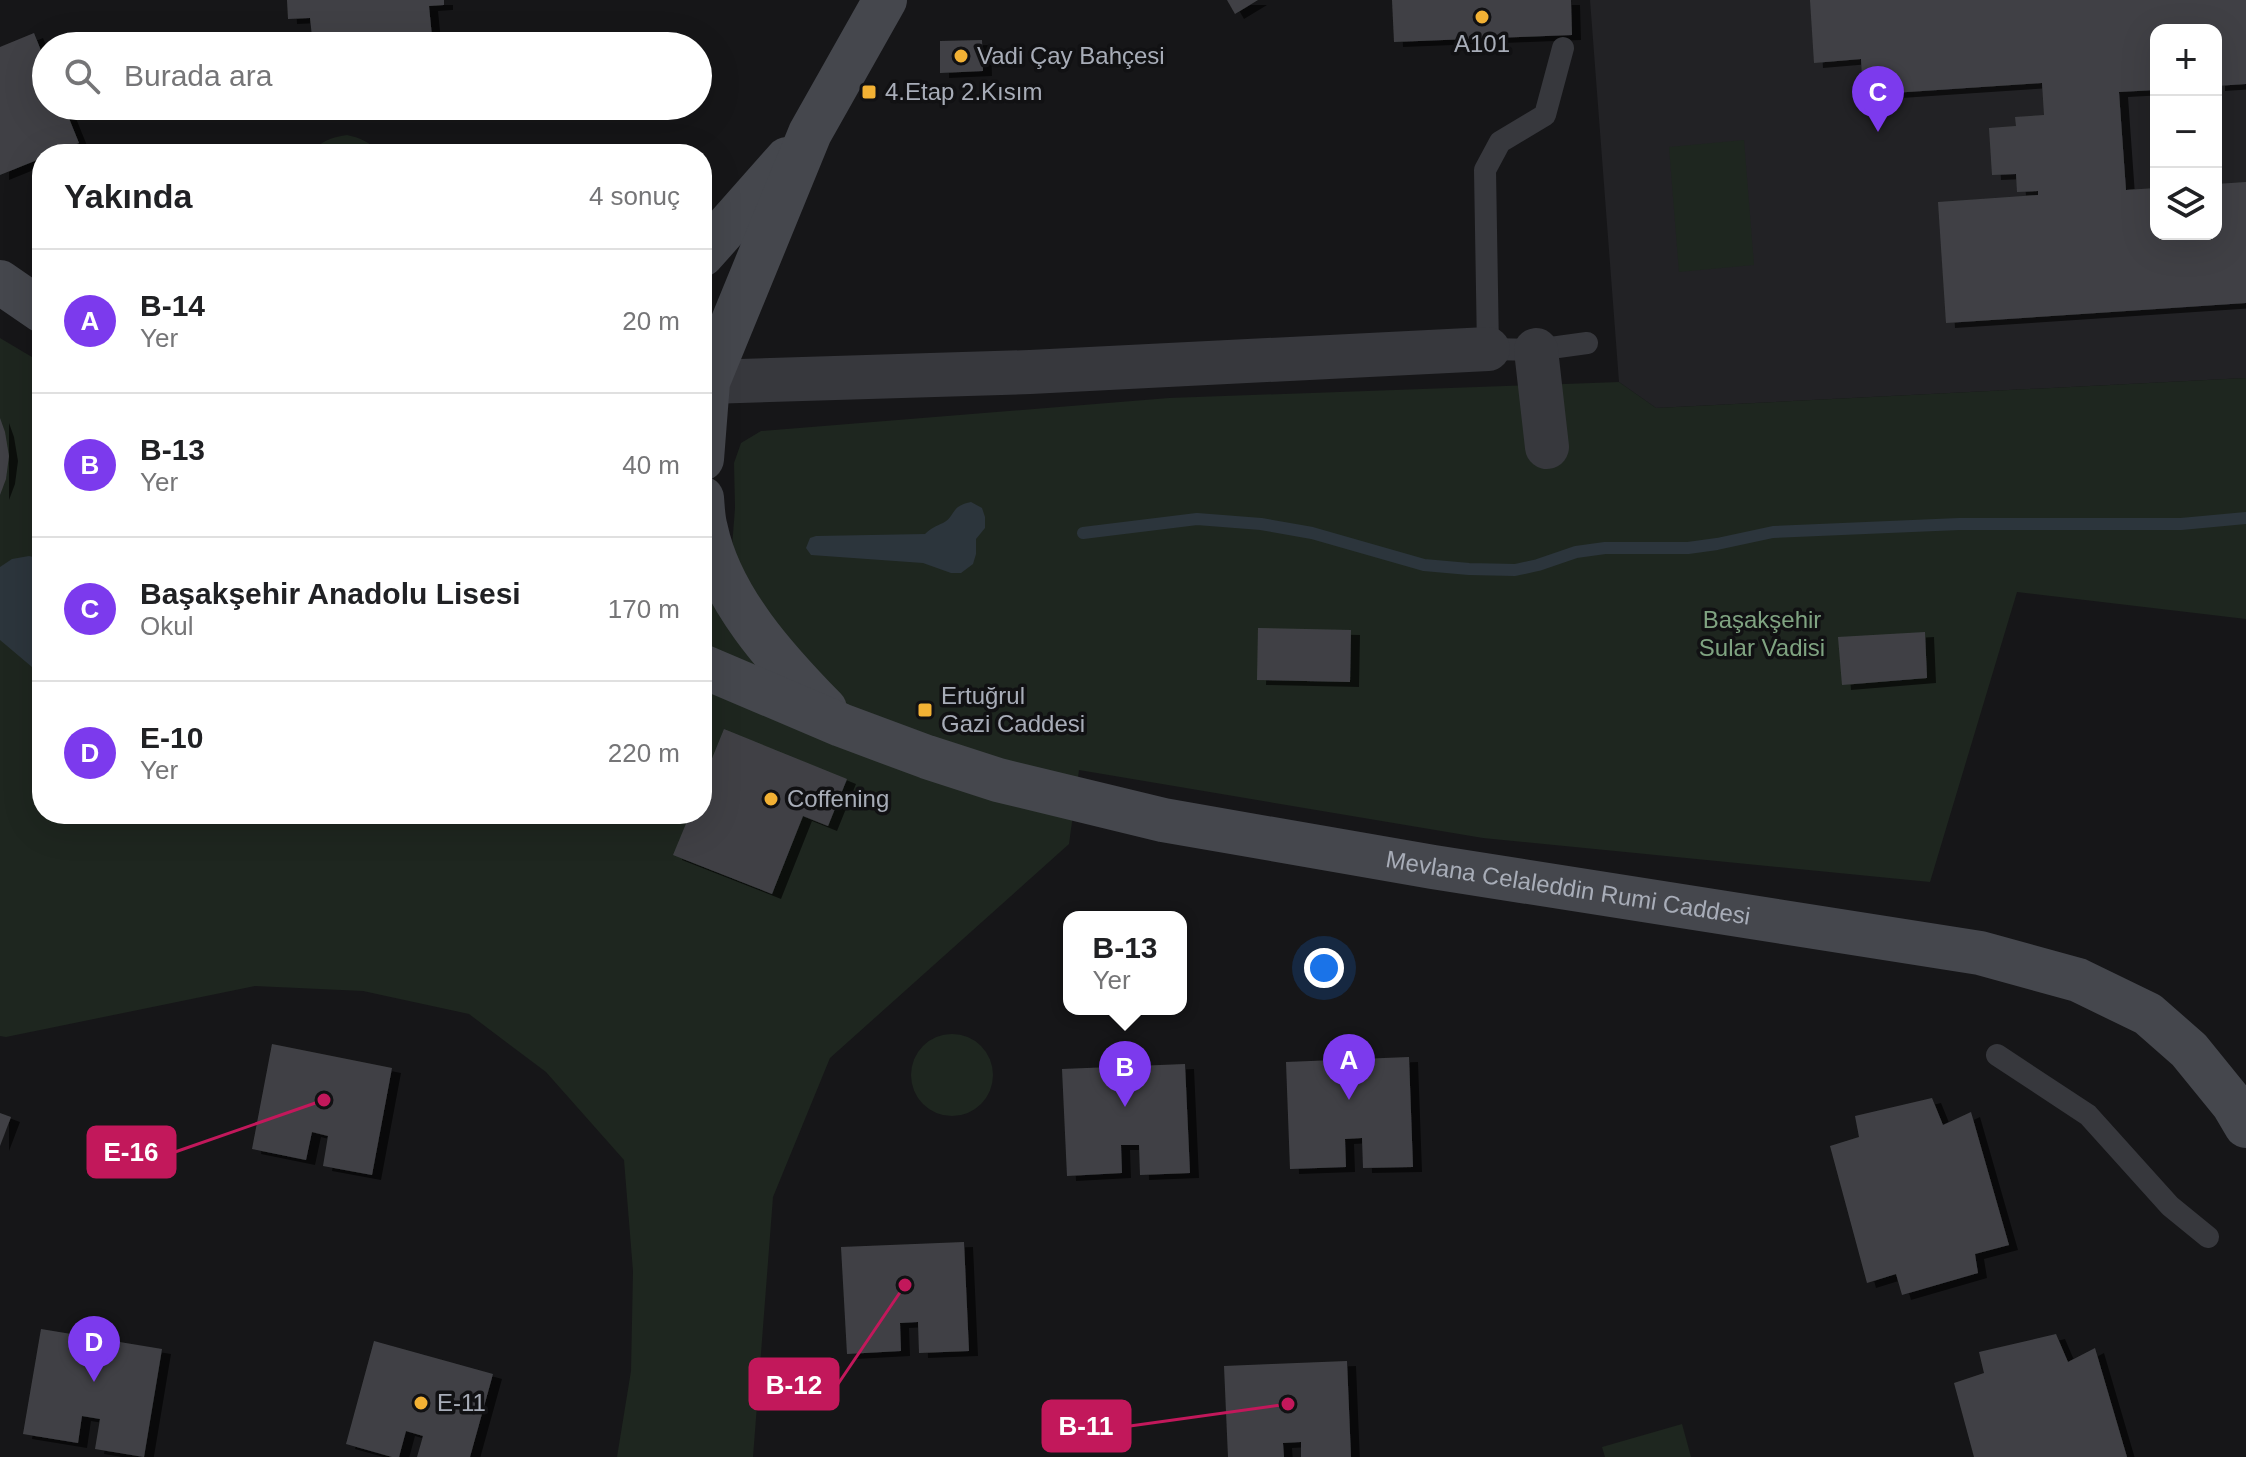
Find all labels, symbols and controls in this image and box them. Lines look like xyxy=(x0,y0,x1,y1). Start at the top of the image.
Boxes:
marker: A101 xyxy=(1473,8,1491,26)
map controls xyxy=(2150,24,2222,240)
button: + xyxy=(2150,24,2222,96)
place label: A101 xyxy=(1454,30,1510,57)
search box xyxy=(32,32,712,120)
place label: Vadi Çay Bahçesi xyxy=(977,42,1165,69)
marker: Vadi Çay Bahçesi xyxy=(952,47,970,65)
icon: search xyxy=(60,54,104,98)
text: Burada ara xyxy=(124,59,272,92)
pin: C xyxy=(1852,66,1904,132)
place label: 4.Etap 2.Kısım xyxy=(885,78,1042,105)
marker: 4.Etap 2.Kısım xyxy=(860,83,878,101)
button: − xyxy=(2150,96,2222,168)
button: layers xyxy=(2150,168,2222,240)
text: Yakında xyxy=(64,177,193,215)
text: 4 sonuç xyxy=(589,181,680,211)
text: B-14 xyxy=(140,289,205,322)
text: A xyxy=(81,306,99,336)
text: 20 m xyxy=(622,306,680,336)
text: Yer xyxy=(140,323,178,353)
text: B-13 xyxy=(140,433,205,466)
text: B xyxy=(81,450,99,480)
text: 40 m xyxy=(622,450,680,480)
text: Yer xyxy=(140,467,178,497)
text: Başakşehir Anadolu Lisesi xyxy=(140,577,521,610)
text: C xyxy=(81,594,99,624)
text: 170 m xyxy=(608,594,680,624)
park label: Başakşehir Sular Vadisi xyxy=(1699,606,1825,661)
text: Okul xyxy=(140,611,193,641)
place label: Ertuğrul Gazi Caddesi xyxy=(941,682,1085,737)
marker: Ertuğrul Gazi Caddesi xyxy=(916,701,934,719)
text: E-10 xyxy=(140,721,203,754)
text: D xyxy=(81,738,99,768)
text: 220 m xyxy=(608,738,680,768)
text: Yer xyxy=(140,755,178,785)
place label: Coffening xyxy=(787,785,889,812)
marker: Coffening xyxy=(762,790,780,808)
street label: Mevlana Celaleddin Rumi Caddesi xyxy=(1384,845,1752,930)
popup xyxy=(1063,911,1187,1015)
text: B-13 xyxy=(1092,931,1158,964)
your location xyxy=(1304,948,1344,988)
text: Yer xyxy=(1092,965,1131,995)
pin: A xyxy=(1323,1034,1375,1100)
pin: B xyxy=(1099,1041,1151,1107)
callout: E-16 xyxy=(88,1127,175,1177)
text: E-16 xyxy=(104,1137,158,1167)
pin: D xyxy=(68,1316,120,1382)
callout: B-12 xyxy=(750,1359,838,1409)
text: B-12 xyxy=(766,1370,822,1400)
place label: E-11 xyxy=(437,1389,486,1416)
marker: E-11 xyxy=(412,1394,430,1412)
callout: B-11 xyxy=(1043,1401,1130,1451)
text: B-11 xyxy=(1059,1411,1113,1441)

